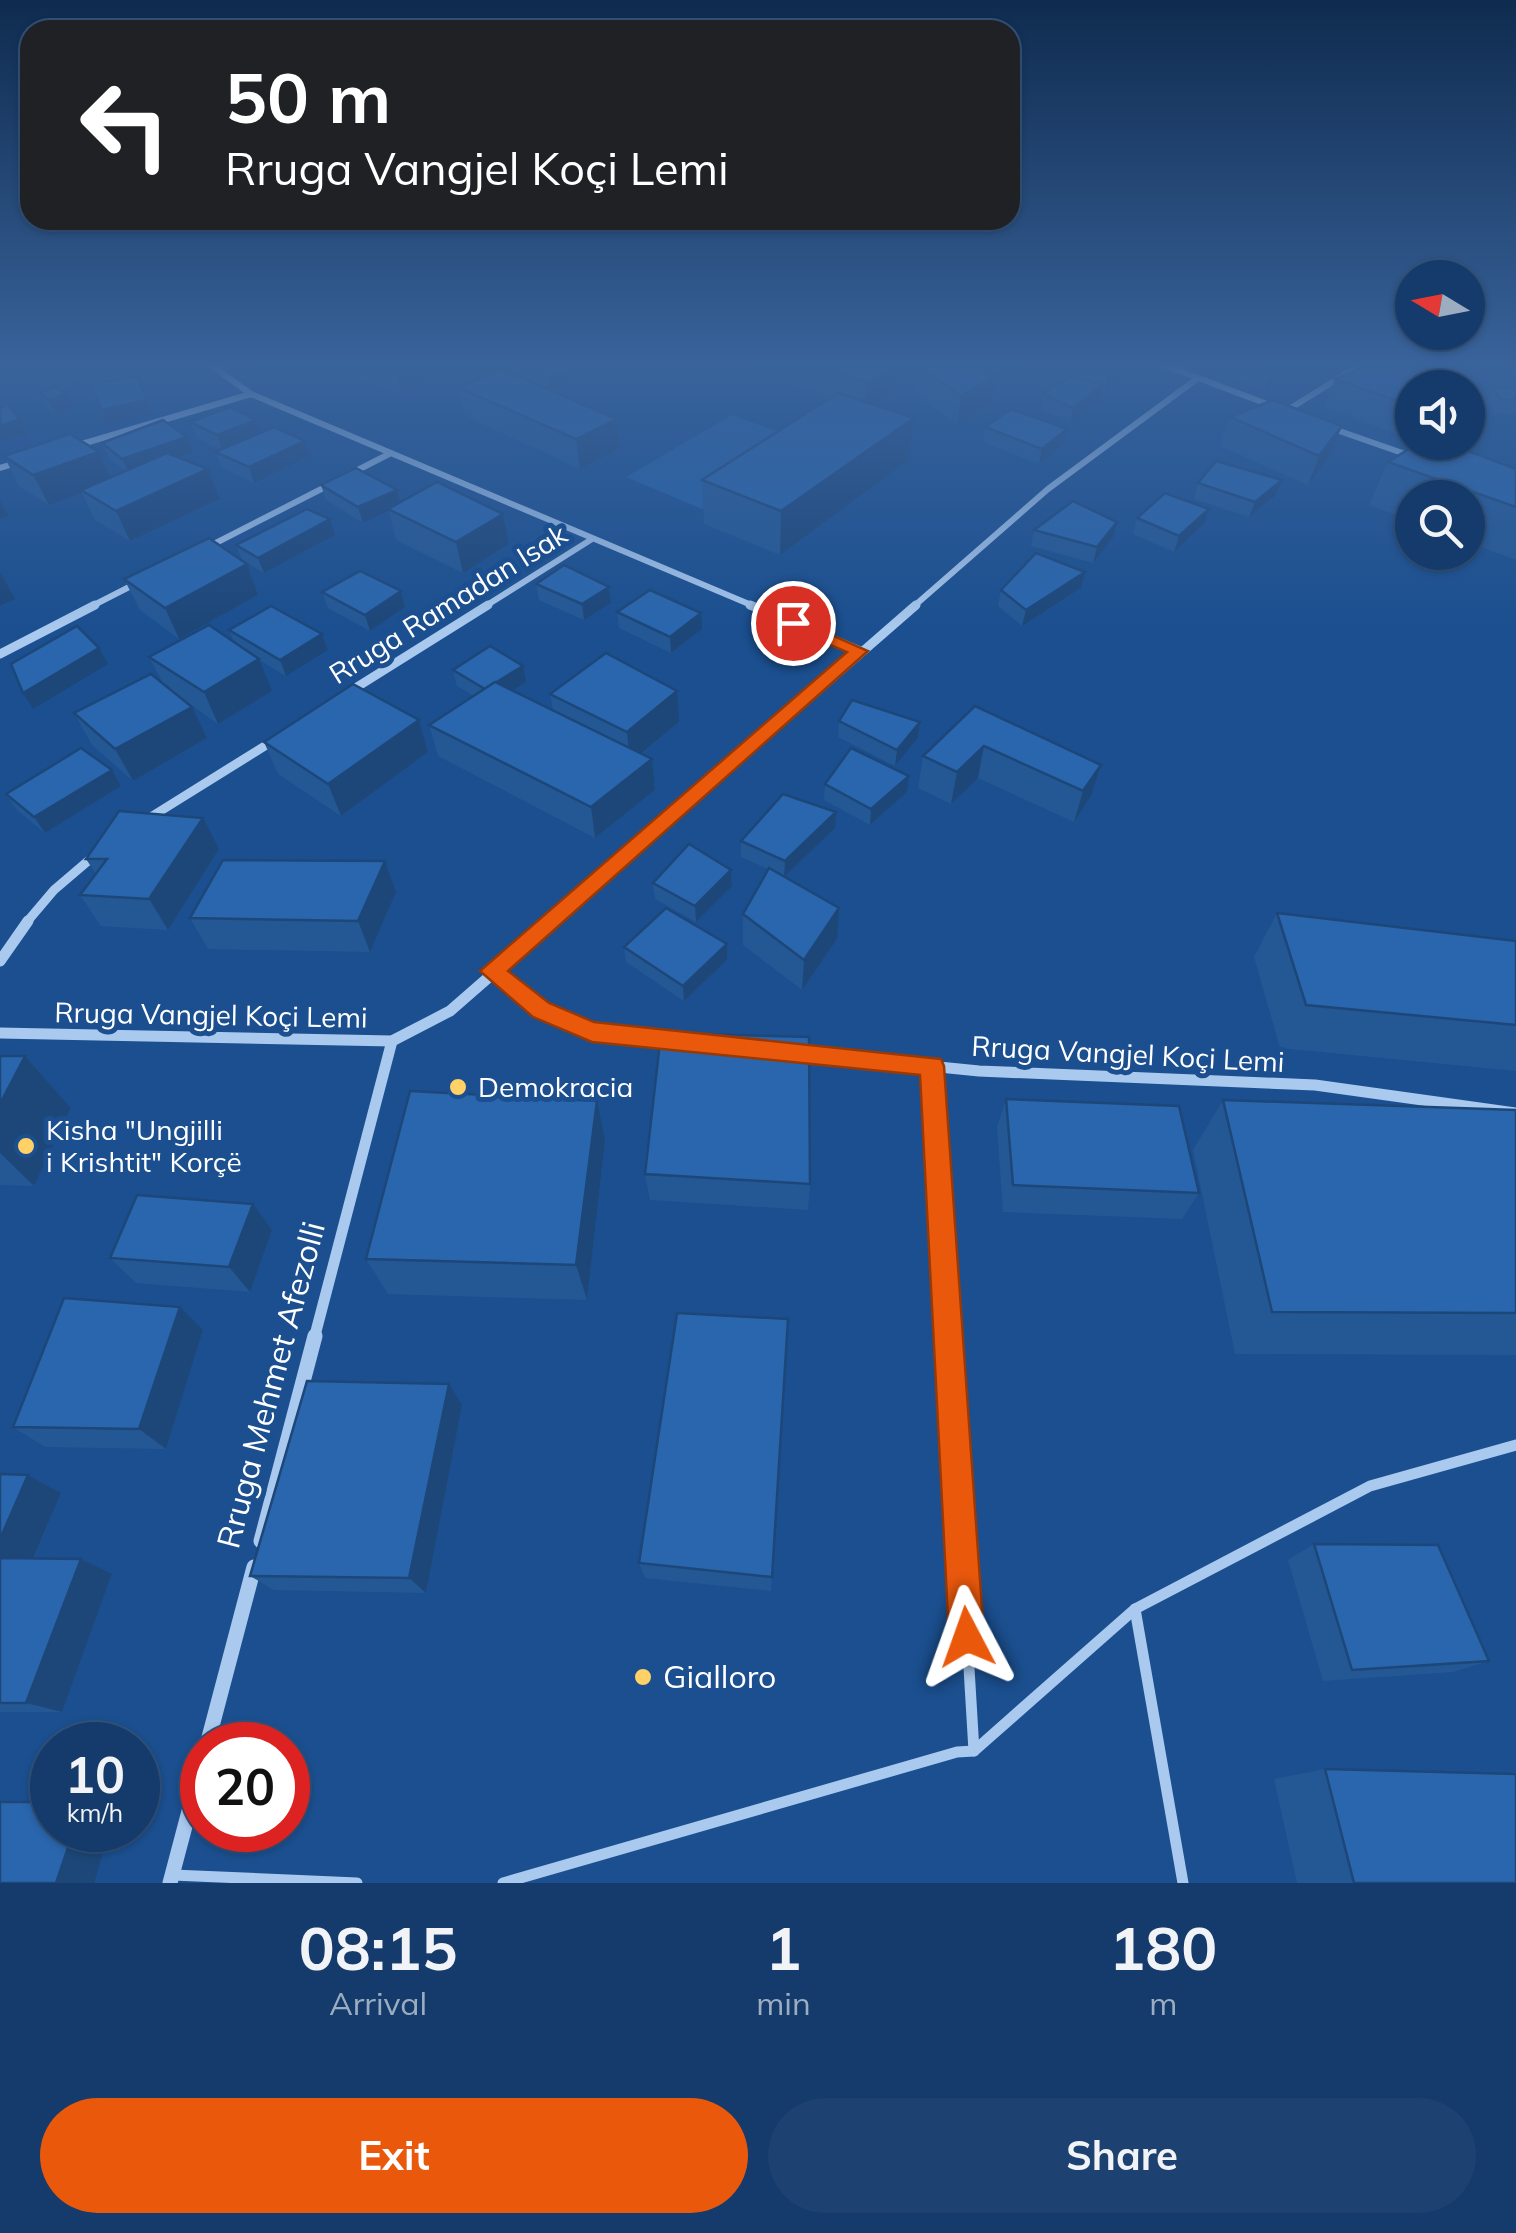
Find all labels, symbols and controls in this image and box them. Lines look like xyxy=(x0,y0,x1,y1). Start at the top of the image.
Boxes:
text: 50 m xyxy=(225,53,391,141)
icon: left xyxy=(60,60,190,190)
text: Rruga Vangjel Koçi Lemi xyxy=(225,140,729,196)
north arrow xyxy=(1395,260,1485,350)
map controls xyxy=(1395,260,1485,570)
button: sound xyxy=(1395,370,1485,460)
button: search xyxy=(1395,480,1485,570)
street label: Rruga Ramadan Isak xyxy=(322,516,574,691)
pin xyxy=(751,581,836,666)
icon: arrive xyxy=(766,596,821,651)
street label: Rruga Vangjel Koçi Lemi xyxy=(54,994,368,1035)
street label: Rruga Vangjel Koçi Lemi xyxy=(971,1028,1285,1079)
place label: Demokracia xyxy=(478,1069,633,1104)
marker: Demokracia xyxy=(447,1076,469,1098)
place label: Kisha "Ungjilli i Krishtit" Korçë xyxy=(46,1112,242,1179)
marker: Kisha "Ungjilli i Krishtit" Korçë xyxy=(15,1135,37,1157)
street label: Rruga Mehmet Afezolli xyxy=(207,1217,333,1552)
position arrow xyxy=(915,1585,1019,1689)
place label: Gialloro xyxy=(663,1656,776,1696)
marker: Gialloro xyxy=(632,1666,654,1688)
speed limit sign: 20 xyxy=(180,1722,310,1852)
text: 10 xyxy=(65,1743,125,1806)
text: km/h xyxy=(67,1797,123,1828)
text: 08:15 xyxy=(299,1910,458,1985)
text: 1 xyxy=(765,1910,801,1985)
text: 180 xyxy=(1109,1910,1217,1985)
text: Arrival xyxy=(329,1983,427,2023)
text: min xyxy=(756,1983,811,2023)
text: m xyxy=(1149,1983,1177,2023)
button: Exit xyxy=(40,2098,748,2213)
button: Share xyxy=(768,2098,1476,2213)

